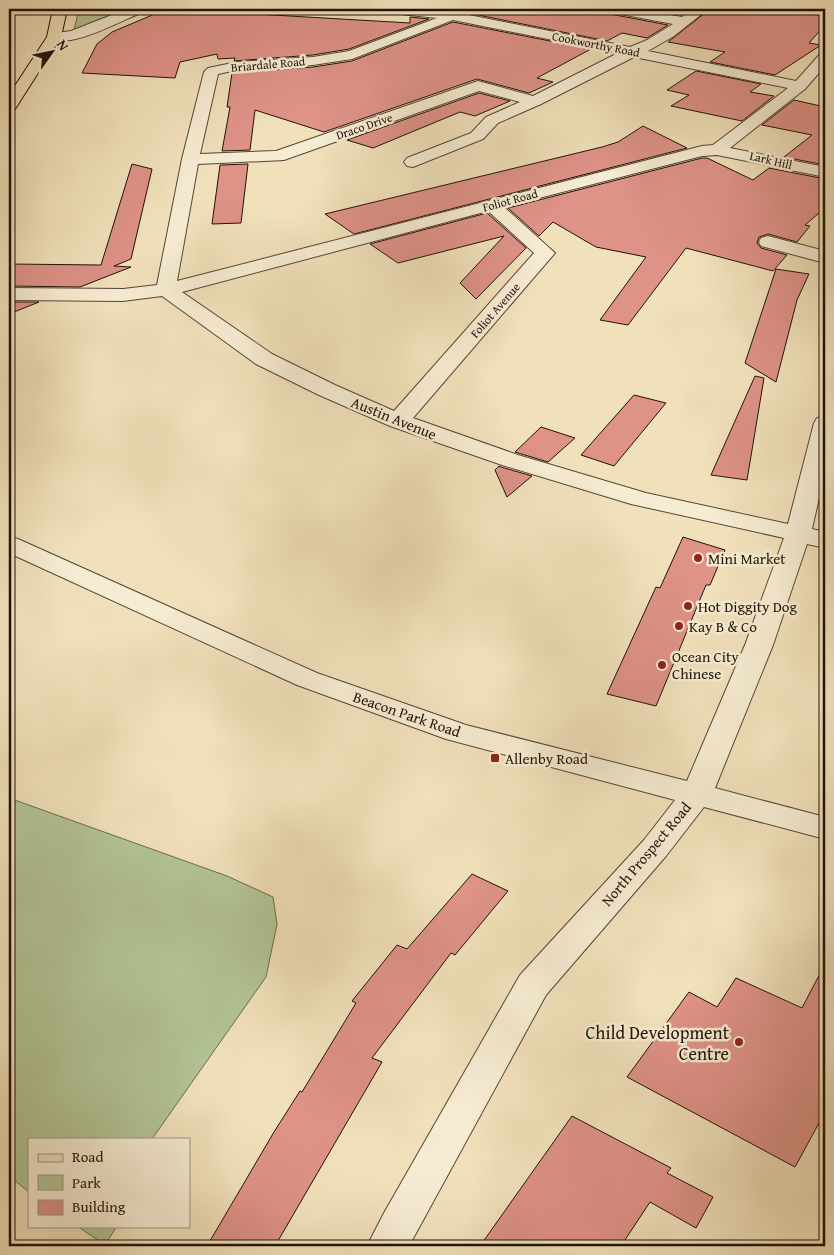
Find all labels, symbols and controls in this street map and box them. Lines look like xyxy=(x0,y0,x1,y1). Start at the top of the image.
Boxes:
street label: Cookworthy Road xyxy=(551,27,642,61)
north arrow xyxy=(28,28,78,78)
text: N xyxy=(52,36,74,55)
street label: Briardale Road xyxy=(230,52,306,76)
street label: Draco Drive xyxy=(333,108,395,144)
street label: Lark Hill xyxy=(748,147,795,173)
street label: Foliot Road xyxy=(481,184,540,216)
street label: Foliot Avenue xyxy=(466,278,524,341)
street label: Austin Avenue xyxy=(348,391,440,445)
place label: Mini Market xyxy=(708,548,786,569)
marker: Mini Market xyxy=(692,552,704,564)
place label: Hot Diggity Dog xyxy=(698,596,798,617)
marker: Hot Diggity Dog xyxy=(682,600,694,612)
place label: Kay B & Co xyxy=(689,616,757,637)
marker: Kay B & Co xyxy=(673,620,685,632)
place label: Ocean City Chinese xyxy=(672,646,739,684)
marker: Ocean City Chinese xyxy=(656,659,668,671)
street label: Beacon Park Road xyxy=(350,686,464,742)
place label: Allenby Road xyxy=(505,748,588,769)
marker: Allenby Road xyxy=(489,752,501,764)
street label: North Prospect Road xyxy=(596,797,696,911)
place label: Child Development Centre xyxy=(586,1019,730,1067)
marker: Child Development Centre xyxy=(733,1036,745,1048)
legend xyxy=(28,1138,190,1228)
text: Road xyxy=(72,1146,103,1167)
text: Park xyxy=(72,1172,101,1193)
text: Building xyxy=(72,1196,126,1217)

